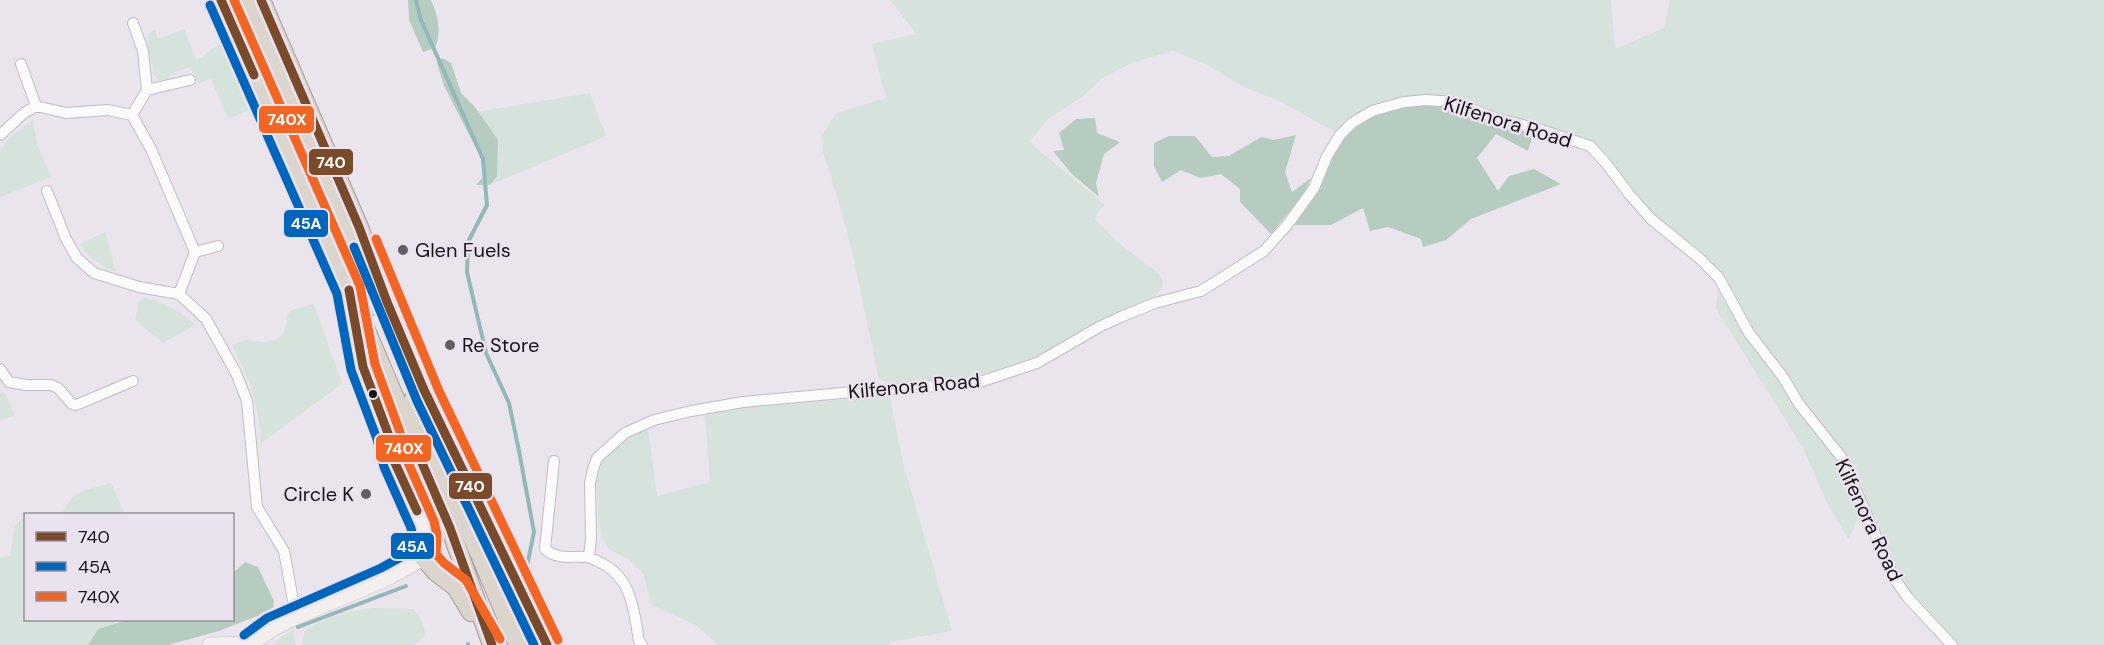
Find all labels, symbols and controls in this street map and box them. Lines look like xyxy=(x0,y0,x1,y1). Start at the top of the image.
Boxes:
street label: Kilfenora Road xyxy=(1441,90,1575,154)
line badge: 740X xyxy=(258,105,315,134)
text: 740X xyxy=(267,109,307,130)
line badge: 740 xyxy=(308,148,354,176)
text: 740 xyxy=(316,152,346,173)
line badge: 45A xyxy=(283,209,329,238)
text: 45A xyxy=(290,213,322,234)
place label: Glen Fuels xyxy=(415,237,511,263)
marker: Glen Fuels xyxy=(396,243,410,257)
place label: Re Store xyxy=(462,332,539,358)
marker: Re Store xyxy=(443,338,457,352)
street label: Kilfenora Road xyxy=(847,367,981,405)
unlabelled marker xyxy=(367,388,379,400)
line badge: 740X xyxy=(375,434,432,463)
text: 740X xyxy=(384,438,424,459)
street label: Kilfenora Road xyxy=(1829,455,1909,585)
line badge: 740 xyxy=(448,472,493,500)
text: 740 xyxy=(455,476,485,497)
place label: Circle K xyxy=(284,481,354,507)
marker: Circle K xyxy=(359,487,373,501)
legend xyxy=(24,513,234,621)
text: 740 xyxy=(78,525,110,549)
line badge: 45A xyxy=(390,532,435,560)
text: 45A xyxy=(396,536,428,557)
text: 45A xyxy=(78,555,111,579)
text: 740X xyxy=(78,585,120,609)

